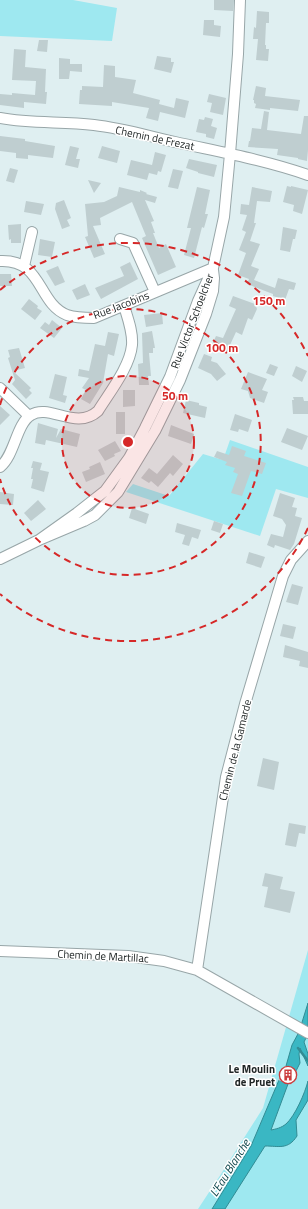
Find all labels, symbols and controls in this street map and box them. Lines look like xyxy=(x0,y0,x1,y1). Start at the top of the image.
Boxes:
street label: Chemin de Frezat xyxy=(114,122,196,154)
street label: Rue Victor Schoelcher xyxy=(166,271,218,371)
street label: Rue Jacobins xyxy=(91,287,151,323)
text: 150 m xyxy=(253,291,285,310)
text: 100 m xyxy=(206,338,238,357)
text: 50 m xyxy=(162,386,188,405)
centre of rings xyxy=(121,435,135,449)
street label: Chemin de la Gamarde xyxy=(215,697,255,802)
street label: Chemin de Martillac xyxy=(57,946,149,966)
place label: Le Moulin de Pruet xyxy=(229,1061,275,1090)
building icon: Le Moulin de Pruet xyxy=(278,1065,298,1085)
water label: L'Eau Blanche xyxy=(204,1134,256,1200)

